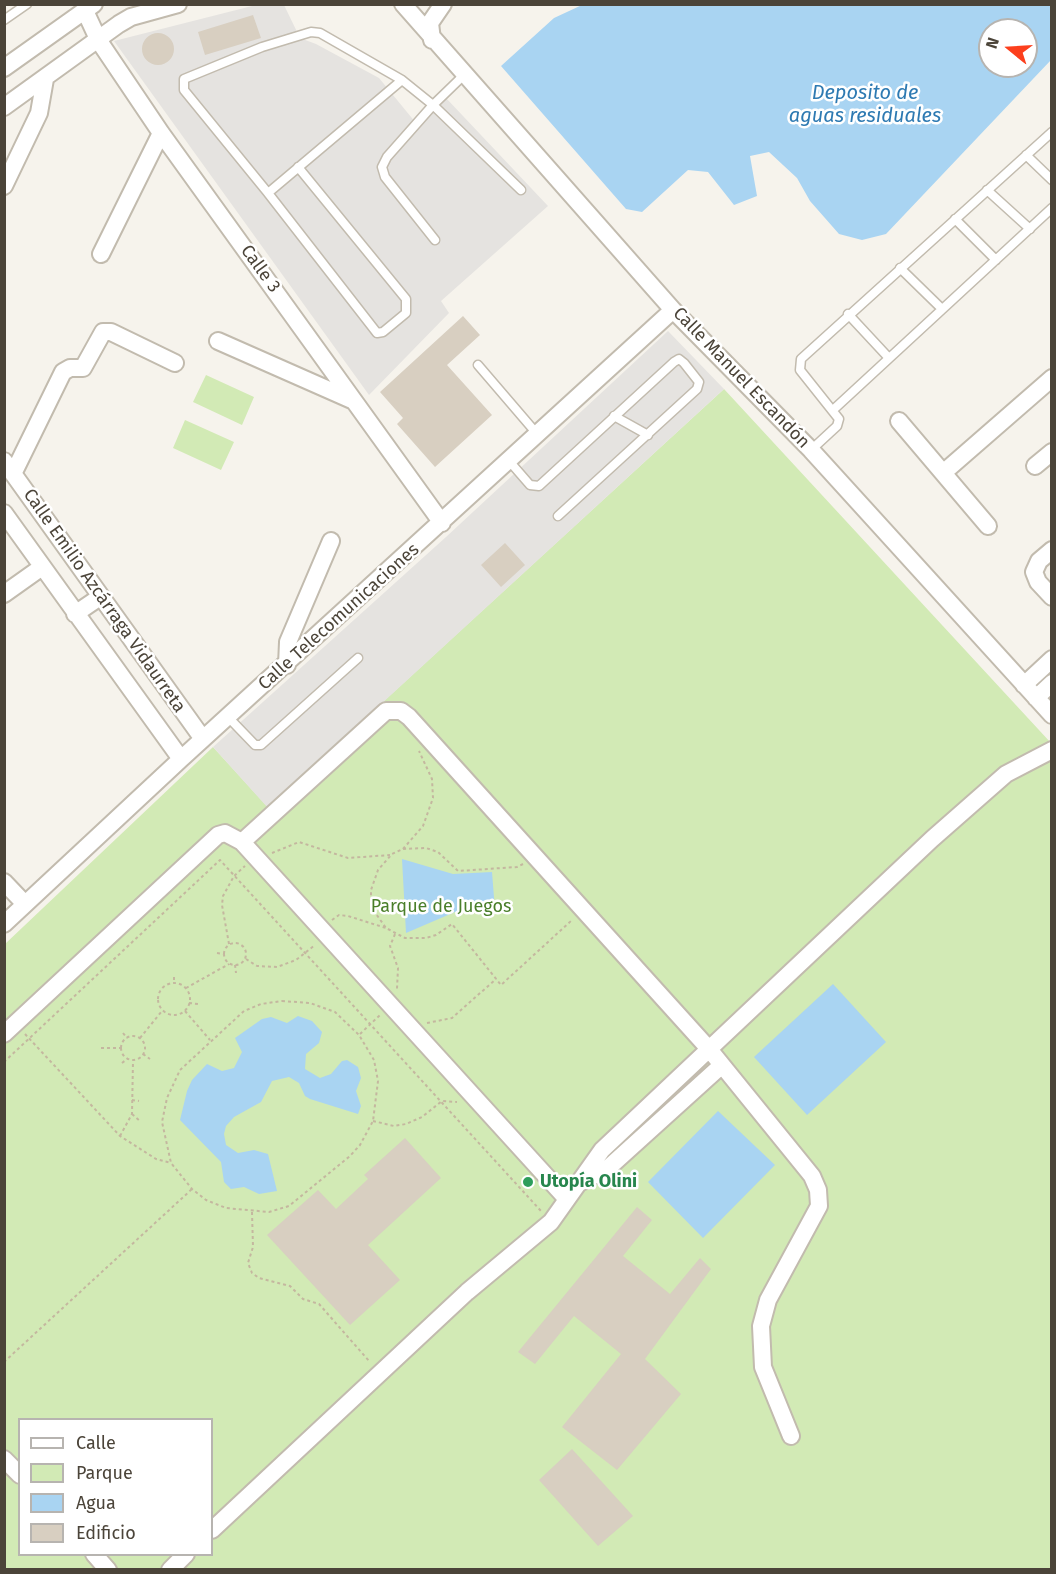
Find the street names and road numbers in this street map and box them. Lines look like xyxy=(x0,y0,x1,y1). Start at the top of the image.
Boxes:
street label: Calle 3 xyxy=(236,241,284,297)
street label: Calle Manuel Escandón xyxy=(668,303,814,453)
street label: Calle Emilio Azcárraga Vidaurreta xyxy=(18,485,190,717)
street label: Calle Telecomunicaciones xyxy=(254,539,424,695)

